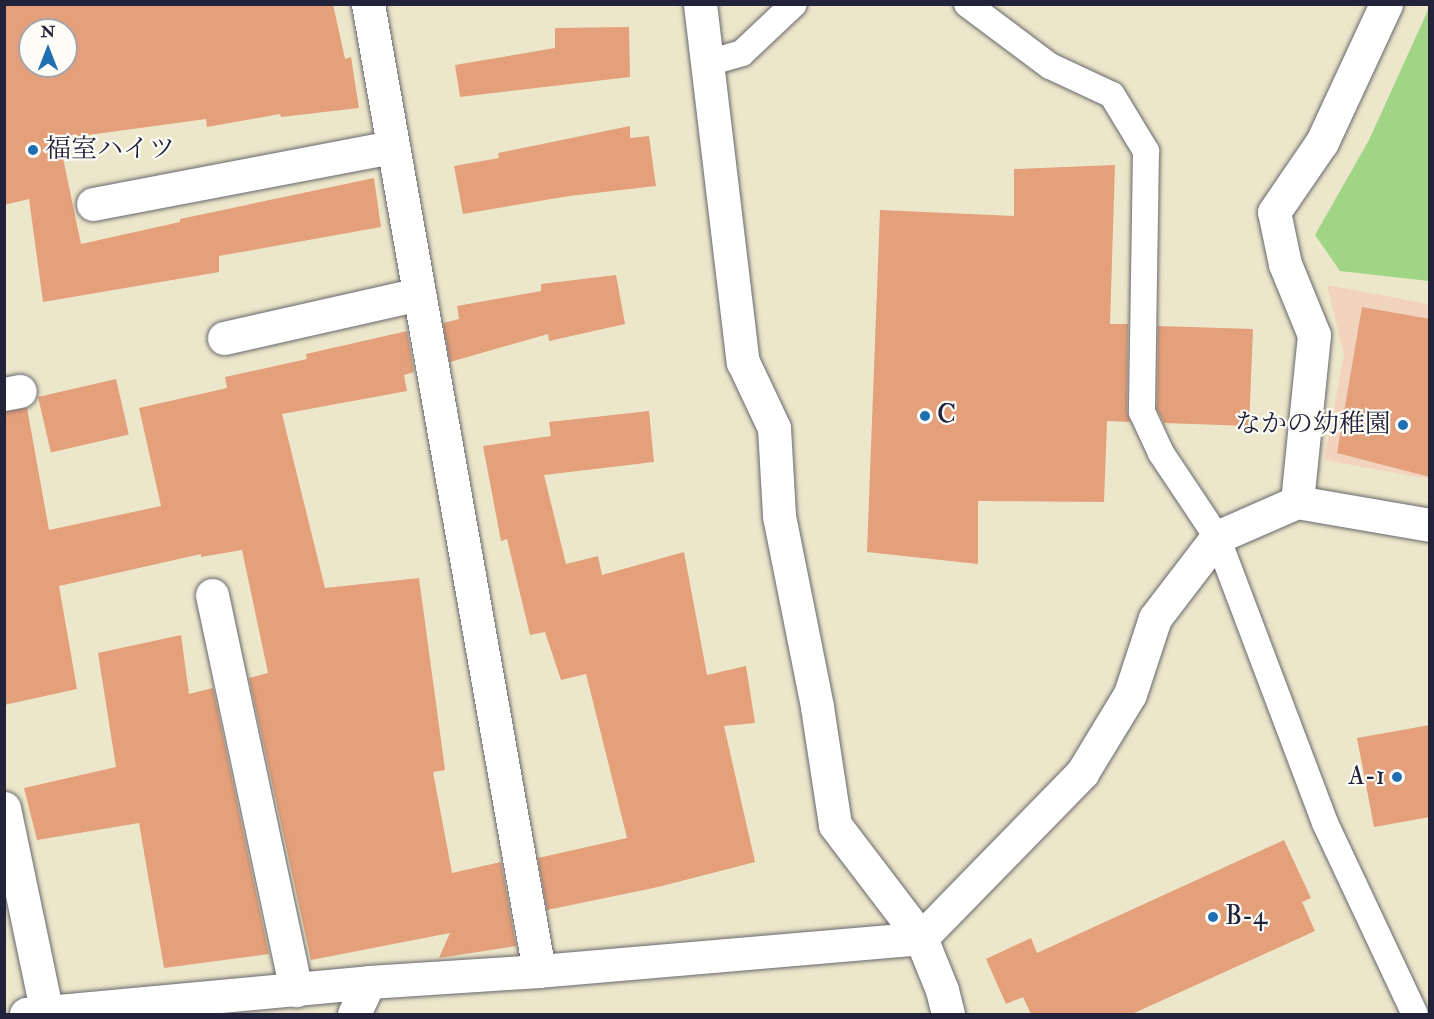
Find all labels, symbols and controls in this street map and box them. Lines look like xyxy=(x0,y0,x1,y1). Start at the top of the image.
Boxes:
north arrow xyxy=(18,18,78,78)
text: N xyxy=(41,22,55,42)
place label: 福室ハイツ xyxy=(45,134,175,166)
marker: 福室ハイツ xyxy=(26,143,40,157)
place label: C xyxy=(937,400,956,432)
marker: C xyxy=(918,409,932,423)
place label: なかの幼稚園 xyxy=(1235,409,1391,441)
marker: なかの幼稚園 xyxy=(1396,418,1410,432)
place label: A-1 xyxy=(1348,761,1385,793)
marker: A-1 xyxy=(1390,770,1404,784)
place label: B-4 xyxy=(1225,901,1267,933)
marker: B-4 xyxy=(1206,910,1220,924)

